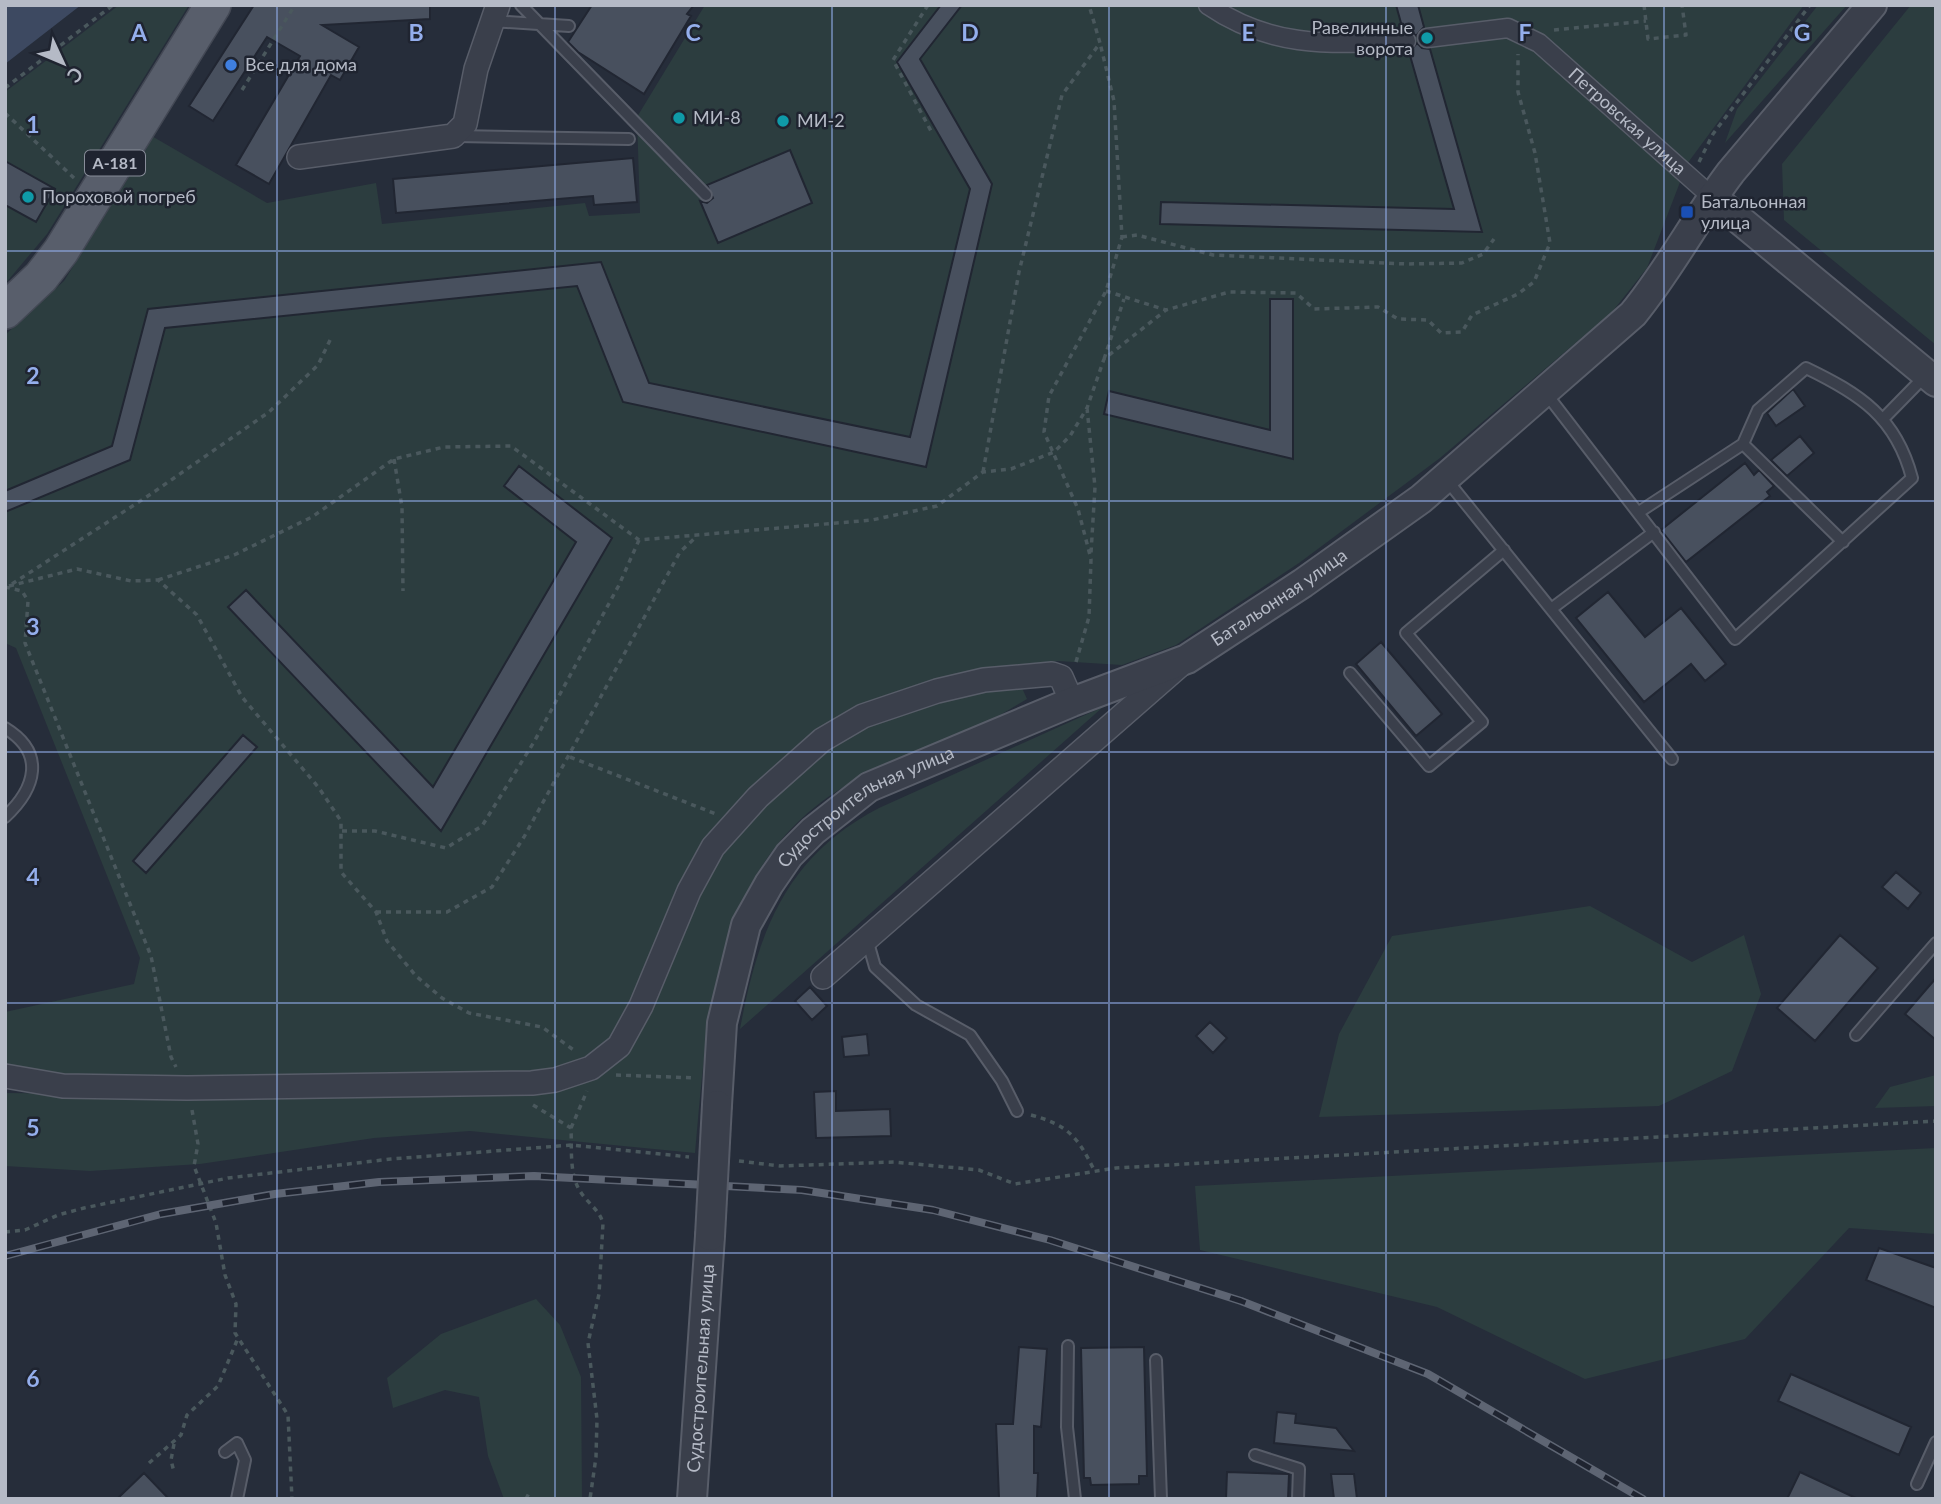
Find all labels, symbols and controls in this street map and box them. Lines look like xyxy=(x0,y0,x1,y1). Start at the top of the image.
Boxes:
place label: Равелинные ворота xyxy=(1311,16,1413,59)
text: A xyxy=(130,18,148,46)
text: B xyxy=(408,18,424,46)
text: C xyxy=(685,18,701,46)
text: D xyxy=(961,18,979,46)
text: E xyxy=(1241,18,1255,46)
text: F xyxy=(1518,18,1532,46)
text: G xyxy=(1794,18,1810,46)
north arrow xyxy=(28,28,98,98)
marker: Равелинные ворота xyxy=(1419,30,1435,46)
place label: Все для дома xyxy=(245,53,357,75)
marker: Все для дома xyxy=(223,57,239,73)
text: С xyxy=(63,63,88,88)
street label: Петровская улица xyxy=(1564,63,1691,179)
place label: МИ-8 xyxy=(693,106,741,128)
place label: МИ-2 xyxy=(797,109,845,131)
text: 1 xyxy=(26,110,40,138)
marker: МИ-8 xyxy=(671,110,687,126)
marker: МИ-2 xyxy=(775,113,791,129)
road number: А-181 xyxy=(85,150,145,176)
place label: Пороховой погреб xyxy=(42,185,196,207)
marker: Пороховой погреб xyxy=(20,189,36,205)
place label: Батальонная улица xyxy=(1701,190,1806,233)
marker: Батальонная улица xyxy=(1679,204,1695,220)
text: 2 xyxy=(26,361,40,389)
street label: Батальонная улица xyxy=(1206,543,1351,650)
text: 3 xyxy=(26,612,40,640)
street label: Судостроительная улица xyxy=(772,741,957,871)
text: 4 xyxy=(26,862,40,890)
text: 5 xyxy=(26,1113,40,1141)
street label: Судостроительная улица xyxy=(682,1263,718,1473)
text: 6 xyxy=(26,1364,40,1392)

